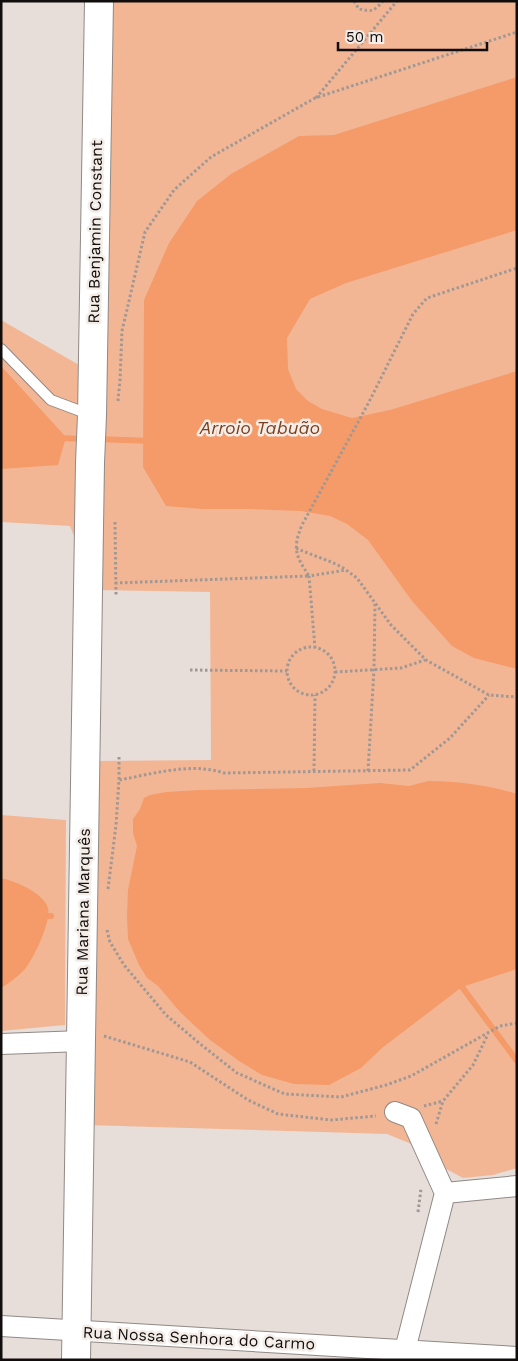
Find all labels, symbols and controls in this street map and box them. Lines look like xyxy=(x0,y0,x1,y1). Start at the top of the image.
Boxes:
scale bar xyxy=(338,20,487,52)
text: 50 m xyxy=(346,28,383,46)
street label: Rua Benjamin Constant xyxy=(84,140,106,324)
water label: Arroio Tabuão xyxy=(199,417,320,438)
street label: Rua Mariana Marquês xyxy=(72,828,94,996)
street label: Rua Nossa Senhora do Carmo xyxy=(82,1322,316,1354)

